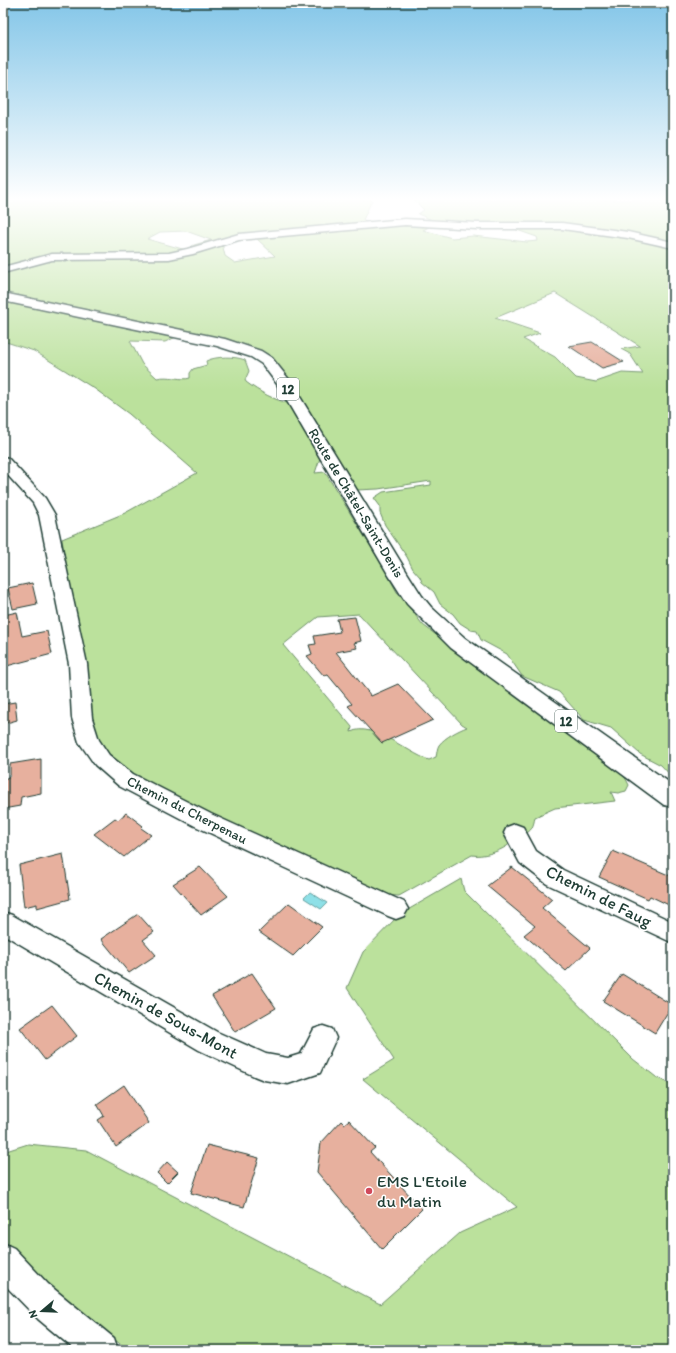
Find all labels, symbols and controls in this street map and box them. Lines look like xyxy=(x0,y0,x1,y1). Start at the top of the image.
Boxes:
road number: 12 xyxy=(277,378,299,400)
street label: Route de Châtel-Saint-Denis xyxy=(305,425,407,581)
road number: 12 xyxy=(555,710,577,732)
street label: Chemin du Cherpenau xyxy=(124,772,250,848)
street label: Chemin de Faug xyxy=(543,861,656,931)
street label: Chemin de Sous-Mont xyxy=(91,967,241,1063)
place label: EMS L'Etoile du Matin xyxy=(377,1171,467,1211)
marker: EMS L'Etoile du Matin xyxy=(364,1186,374,1196)
north arrow xyxy=(22,1291,62,1331)
text: N xyxy=(26,1308,40,1320)

